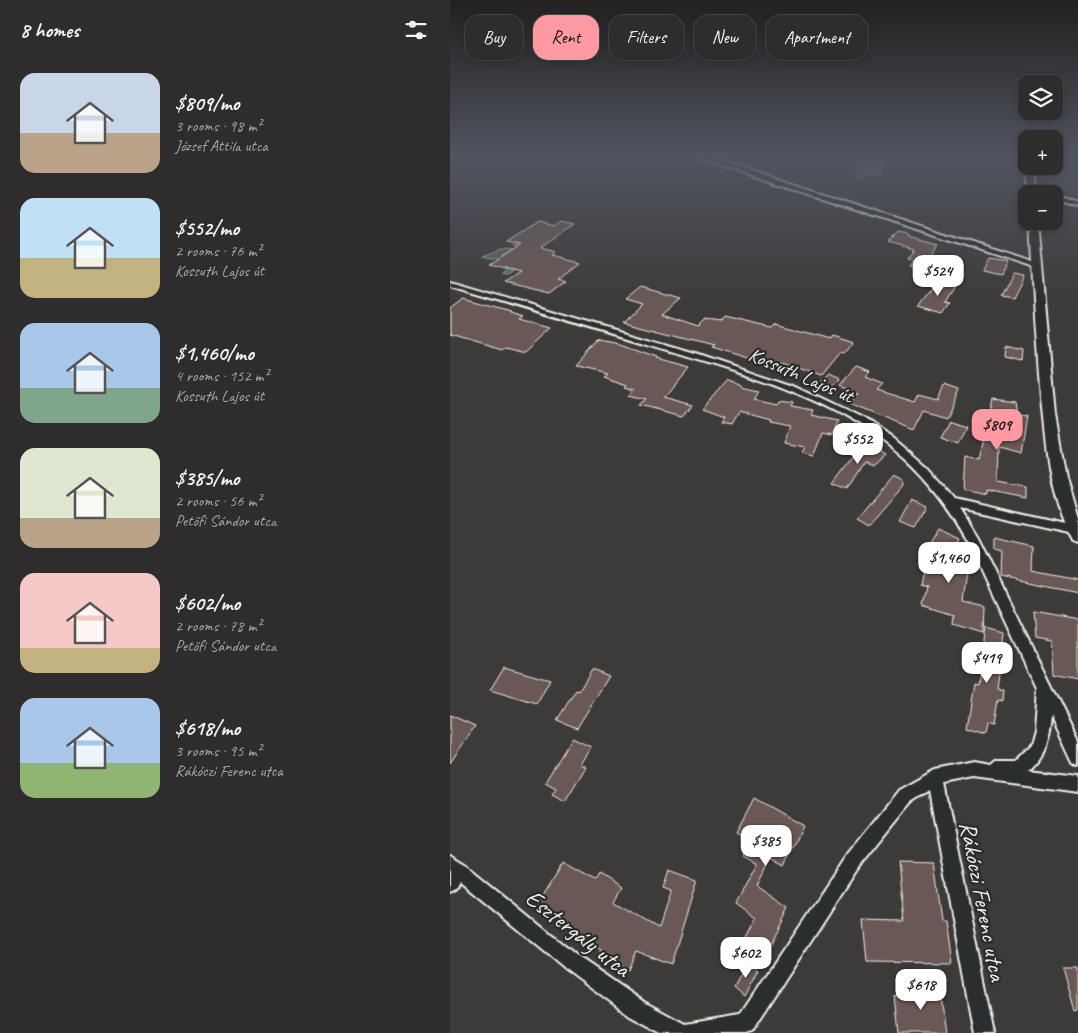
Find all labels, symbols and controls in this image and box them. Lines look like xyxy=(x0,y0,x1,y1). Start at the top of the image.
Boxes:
chip: Buy xyxy=(465,15,523,60)
chip: Rent xyxy=(533,15,599,60)
chip: Filters xyxy=(609,15,684,60)
chip: New xyxy=(694,15,756,60)
chip: Apartment xyxy=(766,15,868,60)
icon: filters xyxy=(402,16,430,44)
text: 8 homes xyxy=(20,17,79,43)
map controls xyxy=(1018,75,1063,230)
button: layers xyxy=(1018,75,1063,120)
text: $809/mo xyxy=(175,90,239,116)
icon: home xyxy=(60,93,120,153)
text: 3 rooms · 98 m² xyxy=(175,116,261,136)
button: + xyxy=(1018,130,1063,175)
text: József Attila utca xyxy=(175,136,268,156)
button: − xyxy=(1018,185,1063,230)
text: $552/mo xyxy=(175,215,239,241)
icon: home xyxy=(60,218,120,278)
text: 2 rooms · 76 m² xyxy=(175,241,261,261)
pin: $524 xyxy=(908,254,968,297)
text: Kossuth Lajos út xyxy=(175,261,264,281)
text: $524 xyxy=(924,261,952,281)
text: $1,460/mo xyxy=(175,340,254,366)
street label: Kossuth Lajos út xyxy=(745,342,859,409)
icon: home xyxy=(60,343,120,403)
text: 4 rooms · 152 m² xyxy=(175,366,269,386)
text: Kossuth Lajos út xyxy=(175,386,264,406)
pin: $809 xyxy=(967,408,1027,451)
text: $809 xyxy=(983,415,1011,435)
pin: $552 xyxy=(828,422,888,465)
text: $552 xyxy=(844,429,872,449)
text: $385/mo xyxy=(175,465,239,491)
icon: home xyxy=(60,468,120,528)
text: 2 rooms · 56 m² xyxy=(175,491,261,511)
text: Petőfi Sándor utca xyxy=(175,511,276,531)
pin: $1,460 xyxy=(908,542,990,584)
text: $1,460 xyxy=(929,548,969,568)
text: $602/mo xyxy=(175,590,240,616)
icon: home xyxy=(60,593,120,653)
text: 2 rooms · 78 m² xyxy=(175,616,261,636)
text: Petőfi Sándor utca xyxy=(175,636,276,656)
pin: $419 xyxy=(957,642,1017,684)
text: $419 xyxy=(973,648,1001,668)
text: $618/mo xyxy=(175,715,240,741)
icon: home xyxy=(60,718,120,778)
text: 3 rooms · 95 m² xyxy=(175,741,261,761)
text: Rákóczi Ferenc utca xyxy=(175,761,283,781)
street label: Rákóczi Ferenc utca xyxy=(953,819,1013,985)
pin: $385 xyxy=(736,824,796,867)
text: $385 xyxy=(752,831,780,851)
street label: Esztergály utca xyxy=(520,883,638,984)
pin: $602 xyxy=(716,936,776,979)
text: $602 xyxy=(731,943,761,963)
pin: $618 xyxy=(891,968,951,1011)
text: $618 xyxy=(906,975,936,995)

